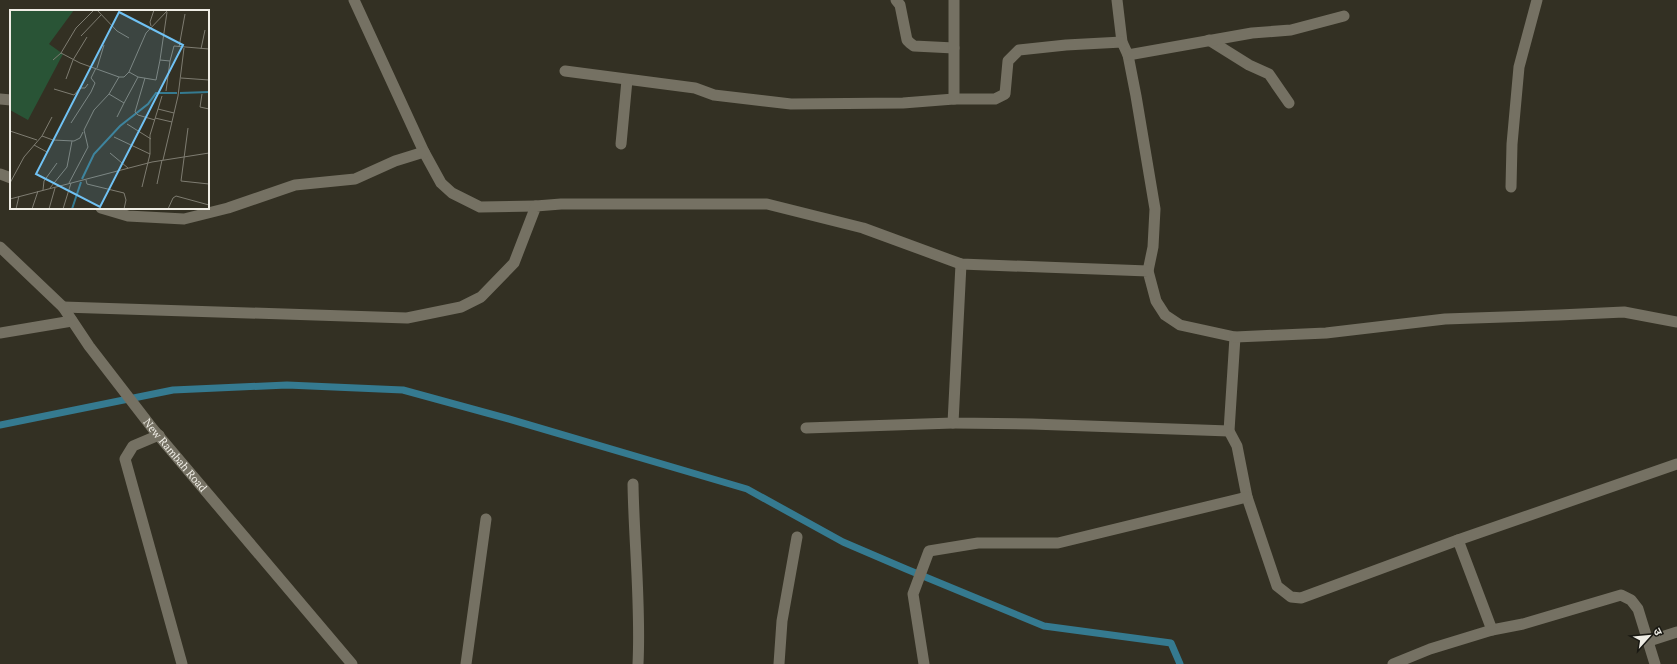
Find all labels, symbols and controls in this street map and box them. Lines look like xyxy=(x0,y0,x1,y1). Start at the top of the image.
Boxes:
inset map xyxy=(10,10,209,209)
street label: New Rambah Road xyxy=(140,416,210,495)
north arrow xyxy=(1629,616,1669,656)
text: उ xyxy=(1650,625,1666,638)

